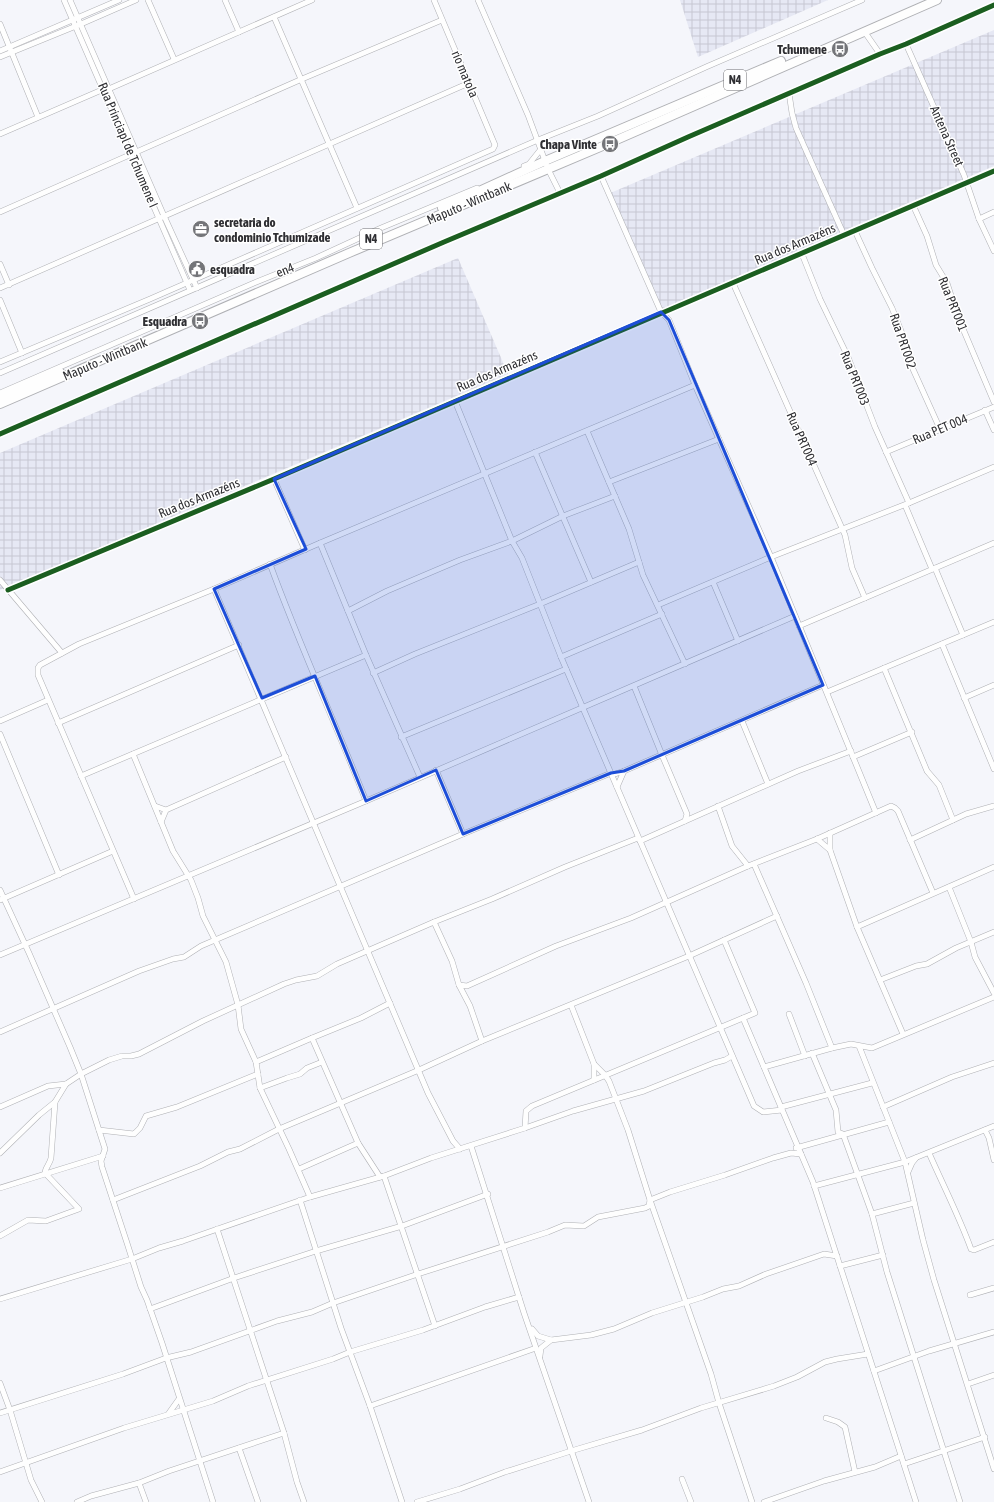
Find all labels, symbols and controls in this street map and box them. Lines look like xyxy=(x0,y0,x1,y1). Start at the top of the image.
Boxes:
bus stop icon: Tchumene xyxy=(830,39,850,59)
place label: Tchumene xyxy=(777,42,827,57)
street label: rio matola xyxy=(448,48,482,100)
road number: N4 xyxy=(724,70,746,90)
street label: Rua Princiapl de Tchumene I xyxy=(95,80,161,210)
street label: Antena Street xyxy=(927,103,967,169)
bus stop icon: Chapa Vinte xyxy=(600,134,620,154)
place label: Chapa Vinte xyxy=(540,137,597,152)
street label: Maputo - Wintbank xyxy=(424,178,514,228)
place label: secretaria do condominio Tchumizade xyxy=(214,215,331,245)
office icon: secretaria do condominio Tchumizade xyxy=(191,219,211,239)
street label: Rua dos Armazéns xyxy=(752,220,838,268)
road number: N4 xyxy=(360,229,382,249)
public building icon: esquadra xyxy=(187,259,207,279)
street label: en4 xyxy=(274,260,296,280)
place label: esquadra xyxy=(210,262,255,277)
street label: Rua PRT001 xyxy=(935,275,971,333)
bus stop icon: Esquadra xyxy=(190,311,210,331)
street label: Rua PRT002 xyxy=(887,311,919,371)
place label: Esquadra xyxy=(143,314,187,329)
street label: Maputo - Wintbank xyxy=(60,334,150,384)
street label: Rua dos Armazéns xyxy=(454,347,540,395)
street label: Rua PRT003 xyxy=(837,349,873,407)
street label: Rua PRT004 xyxy=(783,410,821,468)
street label: Rua PET 004 xyxy=(910,411,970,447)
street label: Rua dos Armazéns xyxy=(156,475,242,521)

